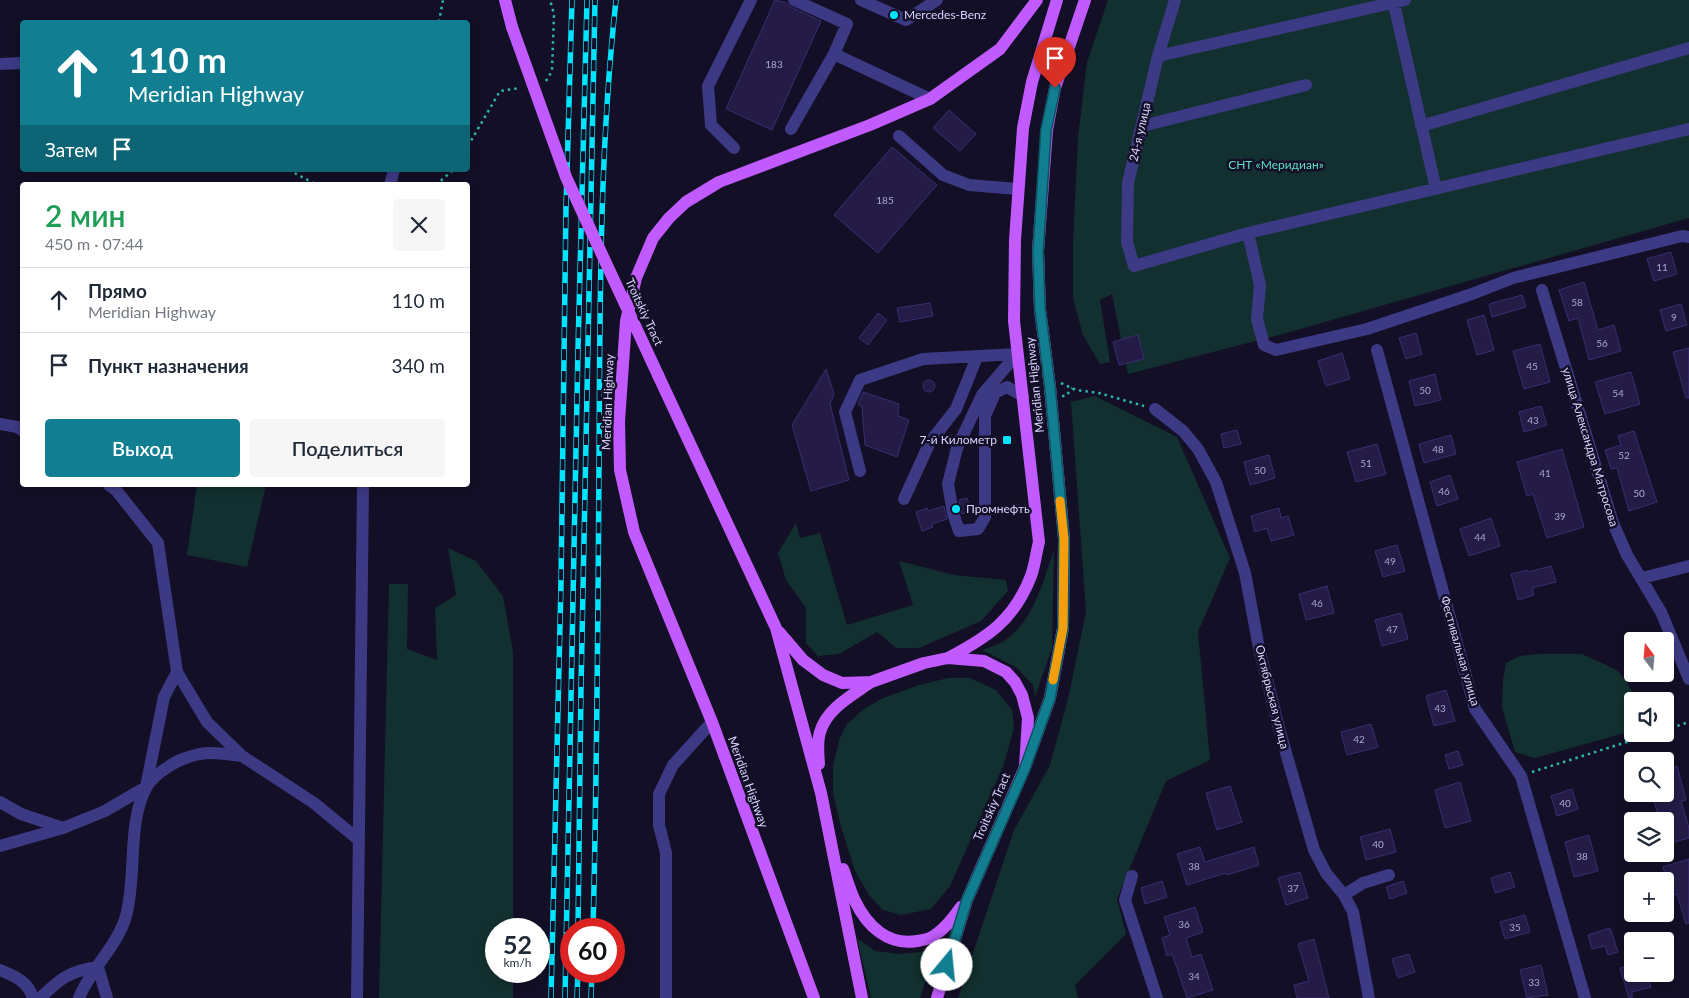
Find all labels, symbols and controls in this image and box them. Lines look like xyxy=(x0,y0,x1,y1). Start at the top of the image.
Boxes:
place label: Mercedes-Benz xyxy=(904,7,987,22)
marker: Mercedes-Benz xyxy=(888,9,900,21)
pin xyxy=(1034,37,1076,88)
text: 110 m xyxy=(128,38,227,80)
icon: ahead xyxy=(45,40,110,105)
icon: arrive xyxy=(1041,44,1069,72)
house number: 183 xyxy=(765,58,783,70)
text: Meridian Highway xyxy=(128,80,304,107)
street label: 24-я улица xyxy=(1125,101,1154,163)
icon: arrive xyxy=(108,135,136,163)
text: Затем xyxy=(45,138,98,161)
park label: СНТ «Меридиан» xyxy=(1228,157,1324,172)
house number: 185 xyxy=(876,194,894,206)
text: 2 мин xyxy=(45,197,126,233)
button: close xyxy=(393,199,445,251)
text: 450 m · 07:44 xyxy=(45,234,144,253)
house number: 11 xyxy=(1656,261,1668,273)
street label: Troitskiy Tract xyxy=(622,276,667,349)
text: Прямо xyxy=(88,279,147,302)
icon: ahead xyxy=(45,286,73,314)
text: 110 m xyxy=(391,289,445,312)
house number: 58 xyxy=(1571,296,1583,308)
text: Meridian Highway xyxy=(88,302,216,321)
house number: 9 xyxy=(1671,311,1677,323)
street label: Meridian Highway xyxy=(1022,336,1047,434)
house number: 56 xyxy=(1596,337,1608,349)
icon: arrive xyxy=(45,351,73,379)
street label: Meridian Highway xyxy=(598,353,617,450)
text: Пункт назначения xyxy=(88,354,249,377)
text: 340 m xyxy=(391,354,445,377)
house number: 45 xyxy=(1526,360,1538,372)
street label: улица Александра Матросова xyxy=(1559,365,1622,528)
house number: 50 xyxy=(1419,384,1431,396)
house number: 54 xyxy=(1612,387,1624,399)
house number: 43 xyxy=(1527,414,1539,426)
button: Выход xyxy=(45,419,240,477)
button: Поделиться xyxy=(250,419,445,477)
place label: 7-й Километр xyxy=(919,432,997,447)
marker: 7-й Километр xyxy=(1001,434,1013,446)
house number: 48 xyxy=(1432,443,1444,455)
house number: 52 xyxy=(1618,449,1630,461)
house number: 51 xyxy=(1360,457,1372,469)
house number: 50 xyxy=(1254,464,1266,476)
house number: 41 xyxy=(1539,467,1551,479)
house number: 46 xyxy=(1438,485,1450,497)
house number: 50 xyxy=(1633,487,1645,499)
place label: Промнефть xyxy=(966,501,1030,516)
marker: Промнефть xyxy=(950,503,962,515)
house number: 39 xyxy=(1554,510,1566,522)
house number: 44 xyxy=(1474,531,1486,543)
house number: 49 xyxy=(1384,555,1396,567)
street label: Фестивальная улица xyxy=(1438,594,1483,708)
house number: 46 xyxy=(1311,597,1323,609)
house number: 47 xyxy=(1386,623,1398,635)
north arrow xyxy=(1624,632,1674,682)
map controls xyxy=(1624,632,1674,982)
street label: Октябрьская улица xyxy=(1252,643,1293,750)
button: sound xyxy=(1624,692,1674,742)
house number: 43 xyxy=(1434,702,1446,714)
house number: 42 xyxy=(1353,733,1365,745)
street label: Meridian Highway xyxy=(725,734,772,830)
button: search xyxy=(1624,752,1674,802)
street label: Troitskiy Tract xyxy=(970,770,1013,843)
house number: 40 xyxy=(1559,797,1571,809)
button: layers xyxy=(1624,812,1674,862)
house number: 40 xyxy=(1372,838,1384,850)
house number: 38 xyxy=(1576,850,1588,862)
house number: 38 xyxy=(1188,860,1200,872)
button: + xyxy=(1624,872,1674,922)
house number: 37 xyxy=(1287,882,1299,894)
speed limit sign: 60 xyxy=(560,918,625,983)
house number: 36 xyxy=(1178,918,1190,930)
house number: 35 xyxy=(1509,921,1521,933)
text: 52 xyxy=(503,929,532,959)
button: − xyxy=(1624,932,1674,982)
position arrow xyxy=(920,938,972,990)
text: km/h xyxy=(503,955,532,970)
house number: 34 xyxy=(1188,970,1200,982)
house number: 33 xyxy=(1528,976,1540,988)

